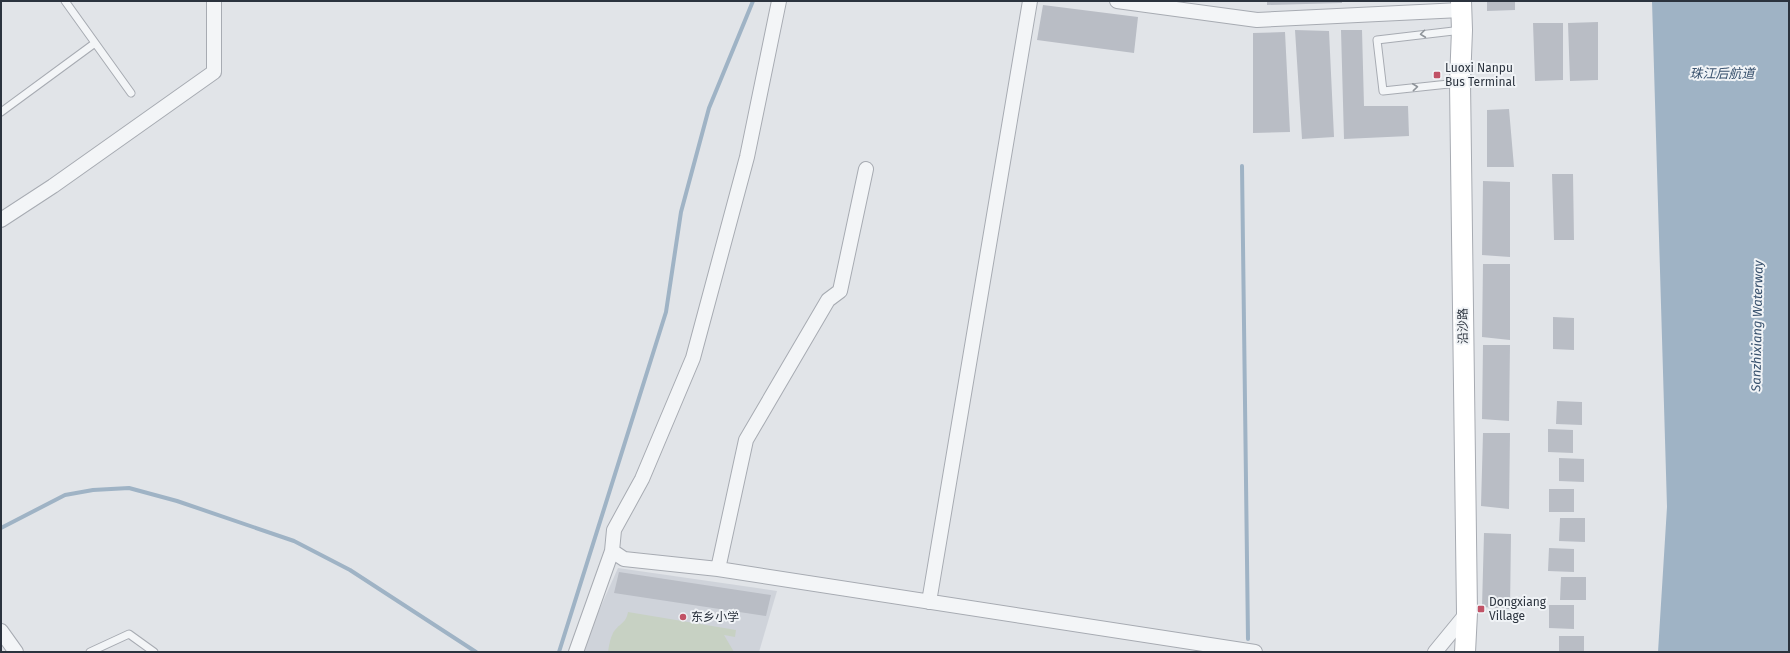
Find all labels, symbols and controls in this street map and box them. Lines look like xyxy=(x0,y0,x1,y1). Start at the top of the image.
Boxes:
one-way arrow xyxy=(1420,30,1426,39)
place label: Luoxi Nanpu Bus Terminal xyxy=(1445,61,1516,89)
water label: 珠江后航道 xyxy=(1689,66,1756,81)
marker: Luoxi Nanpu Bus Terminal xyxy=(1432,70,1442,80)
one-way arrow xyxy=(1412,83,1418,92)
water label: Sanzhixiang Waterway xyxy=(1748,260,1766,393)
street label: 沿沙路 xyxy=(1456,308,1470,344)
place label: Dongxiang Village xyxy=(1489,595,1547,623)
marker: Dongxiang Village xyxy=(1476,604,1486,614)
place label: 东乡小学 xyxy=(691,610,739,624)
marker: 东乡小学 xyxy=(678,612,688,622)

